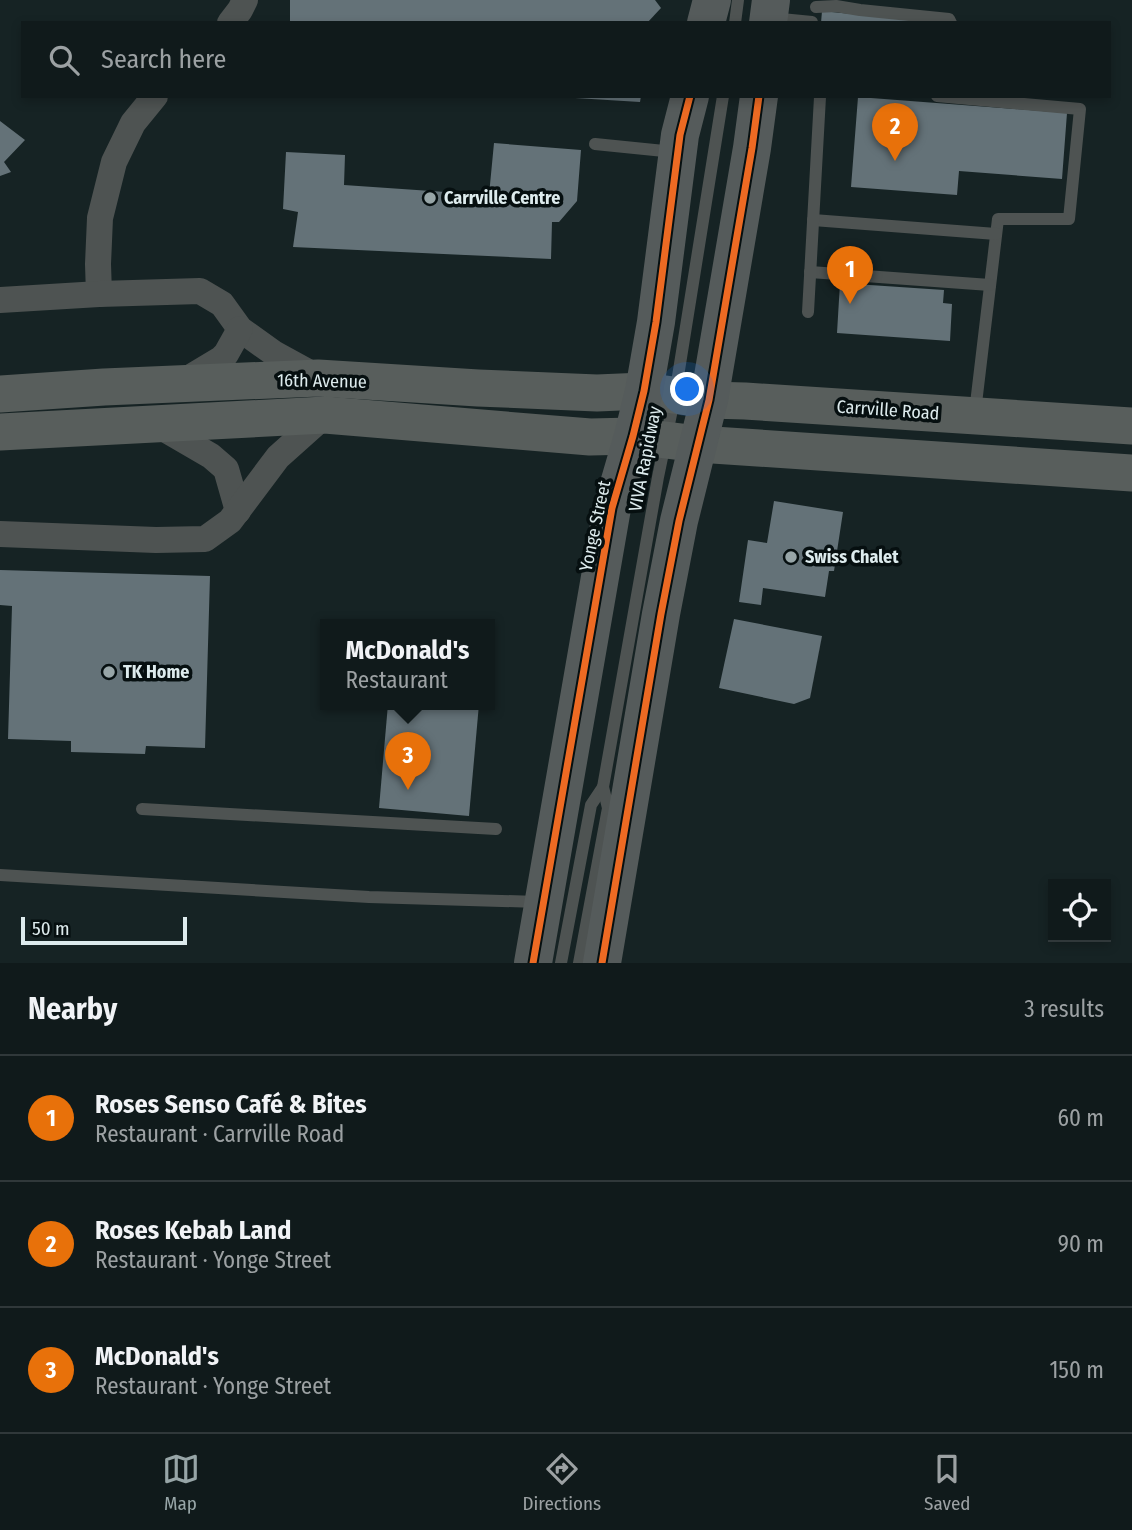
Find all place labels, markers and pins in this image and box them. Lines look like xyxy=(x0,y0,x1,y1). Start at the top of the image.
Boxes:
pin: 2 xyxy=(872,103,918,161)
place label: Carrville Centre xyxy=(444,187,560,209)
marker: Carrville Centre xyxy=(422,190,438,206)
pin: 1 xyxy=(827,246,873,304)
place label: Swiss Chalet xyxy=(805,546,899,568)
marker: Swiss Chalet xyxy=(783,549,799,565)
place label: TK Home xyxy=(123,661,189,683)
marker: TK Home xyxy=(101,664,117,680)
pin: 3 xyxy=(385,732,431,790)

